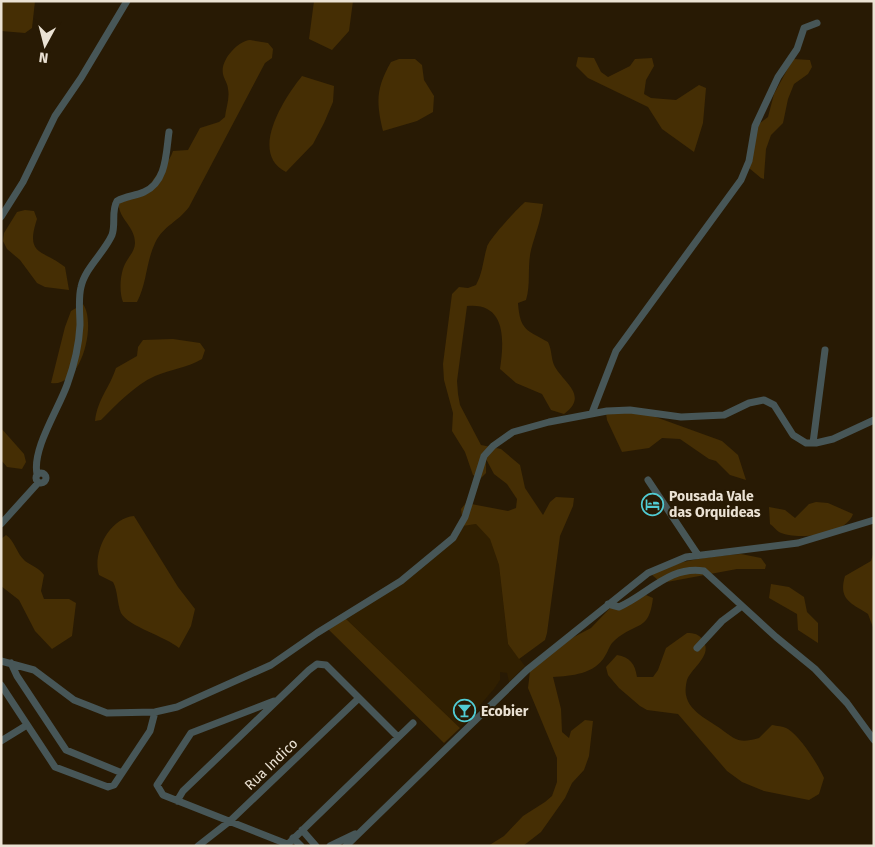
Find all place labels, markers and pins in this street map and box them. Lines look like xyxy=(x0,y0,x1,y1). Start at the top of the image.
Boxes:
place label: Pousada Vale das Orquideas xyxy=(669,488,761,521)
hotel icon: Pousada Vale das Orquideas xyxy=(641,492,665,516)
bar icon: Ecobier xyxy=(453,699,477,723)
place label: Ecobier xyxy=(481,703,529,720)

